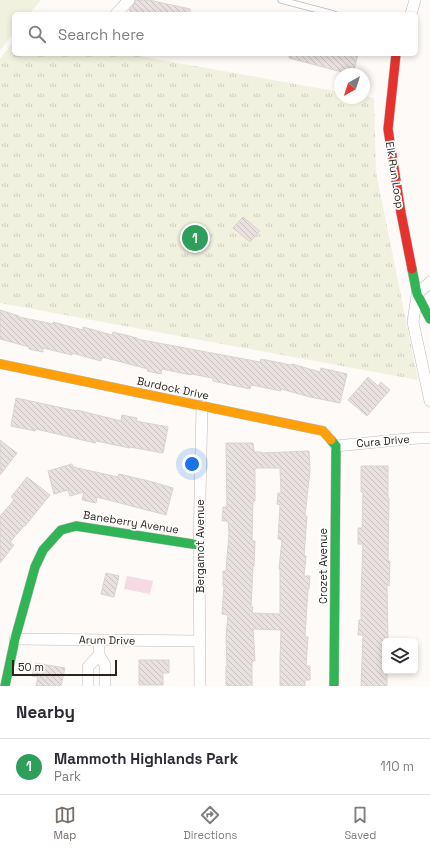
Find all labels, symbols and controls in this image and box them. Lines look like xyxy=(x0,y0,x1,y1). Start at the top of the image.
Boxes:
search box xyxy=(12,12,418,56)
icon: search xyxy=(26,23,48,45)
text: Search here xyxy=(58,25,144,44)
north arrow xyxy=(334,68,370,104)
street label: Elk Run Loop xyxy=(383,141,407,209)
pin: 1 xyxy=(182,223,208,253)
street label: Burdock Drive xyxy=(136,374,210,402)
street label: Cura Drive xyxy=(356,432,410,450)
your location xyxy=(182,454,202,474)
street label: Bergamot Avenue xyxy=(193,499,207,593)
street label: Baneberry Avenue xyxy=(82,507,180,537)
street label: Crozet Avenue xyxy=(316,528,330,604)
street label: Arum Drive xyxy=(79,633,135,647)
map controls xyxy=(382,638,418,674)
button: layers xyxy=(382,638,418,674)
scale bar xyxy=(12,658,117,677)
text: 50 m xyxy=(18,660,44,674)
text: Nearby xyxy=(16,701,75,723)
text: Mammoth Highlands Park xyxy=(54,749,238,768)
text: 1 xyxy=(26,758,32,775)
text: 110 m xyxy=(380,758,414,775)
text: Park xyxy=(54,768,81,785)
tab: Map xyxy=(54,804,76,842)
tab: Directions xyxy=(183,804,237,842)
tab: Saved xyxy=(344,804,376,842)

